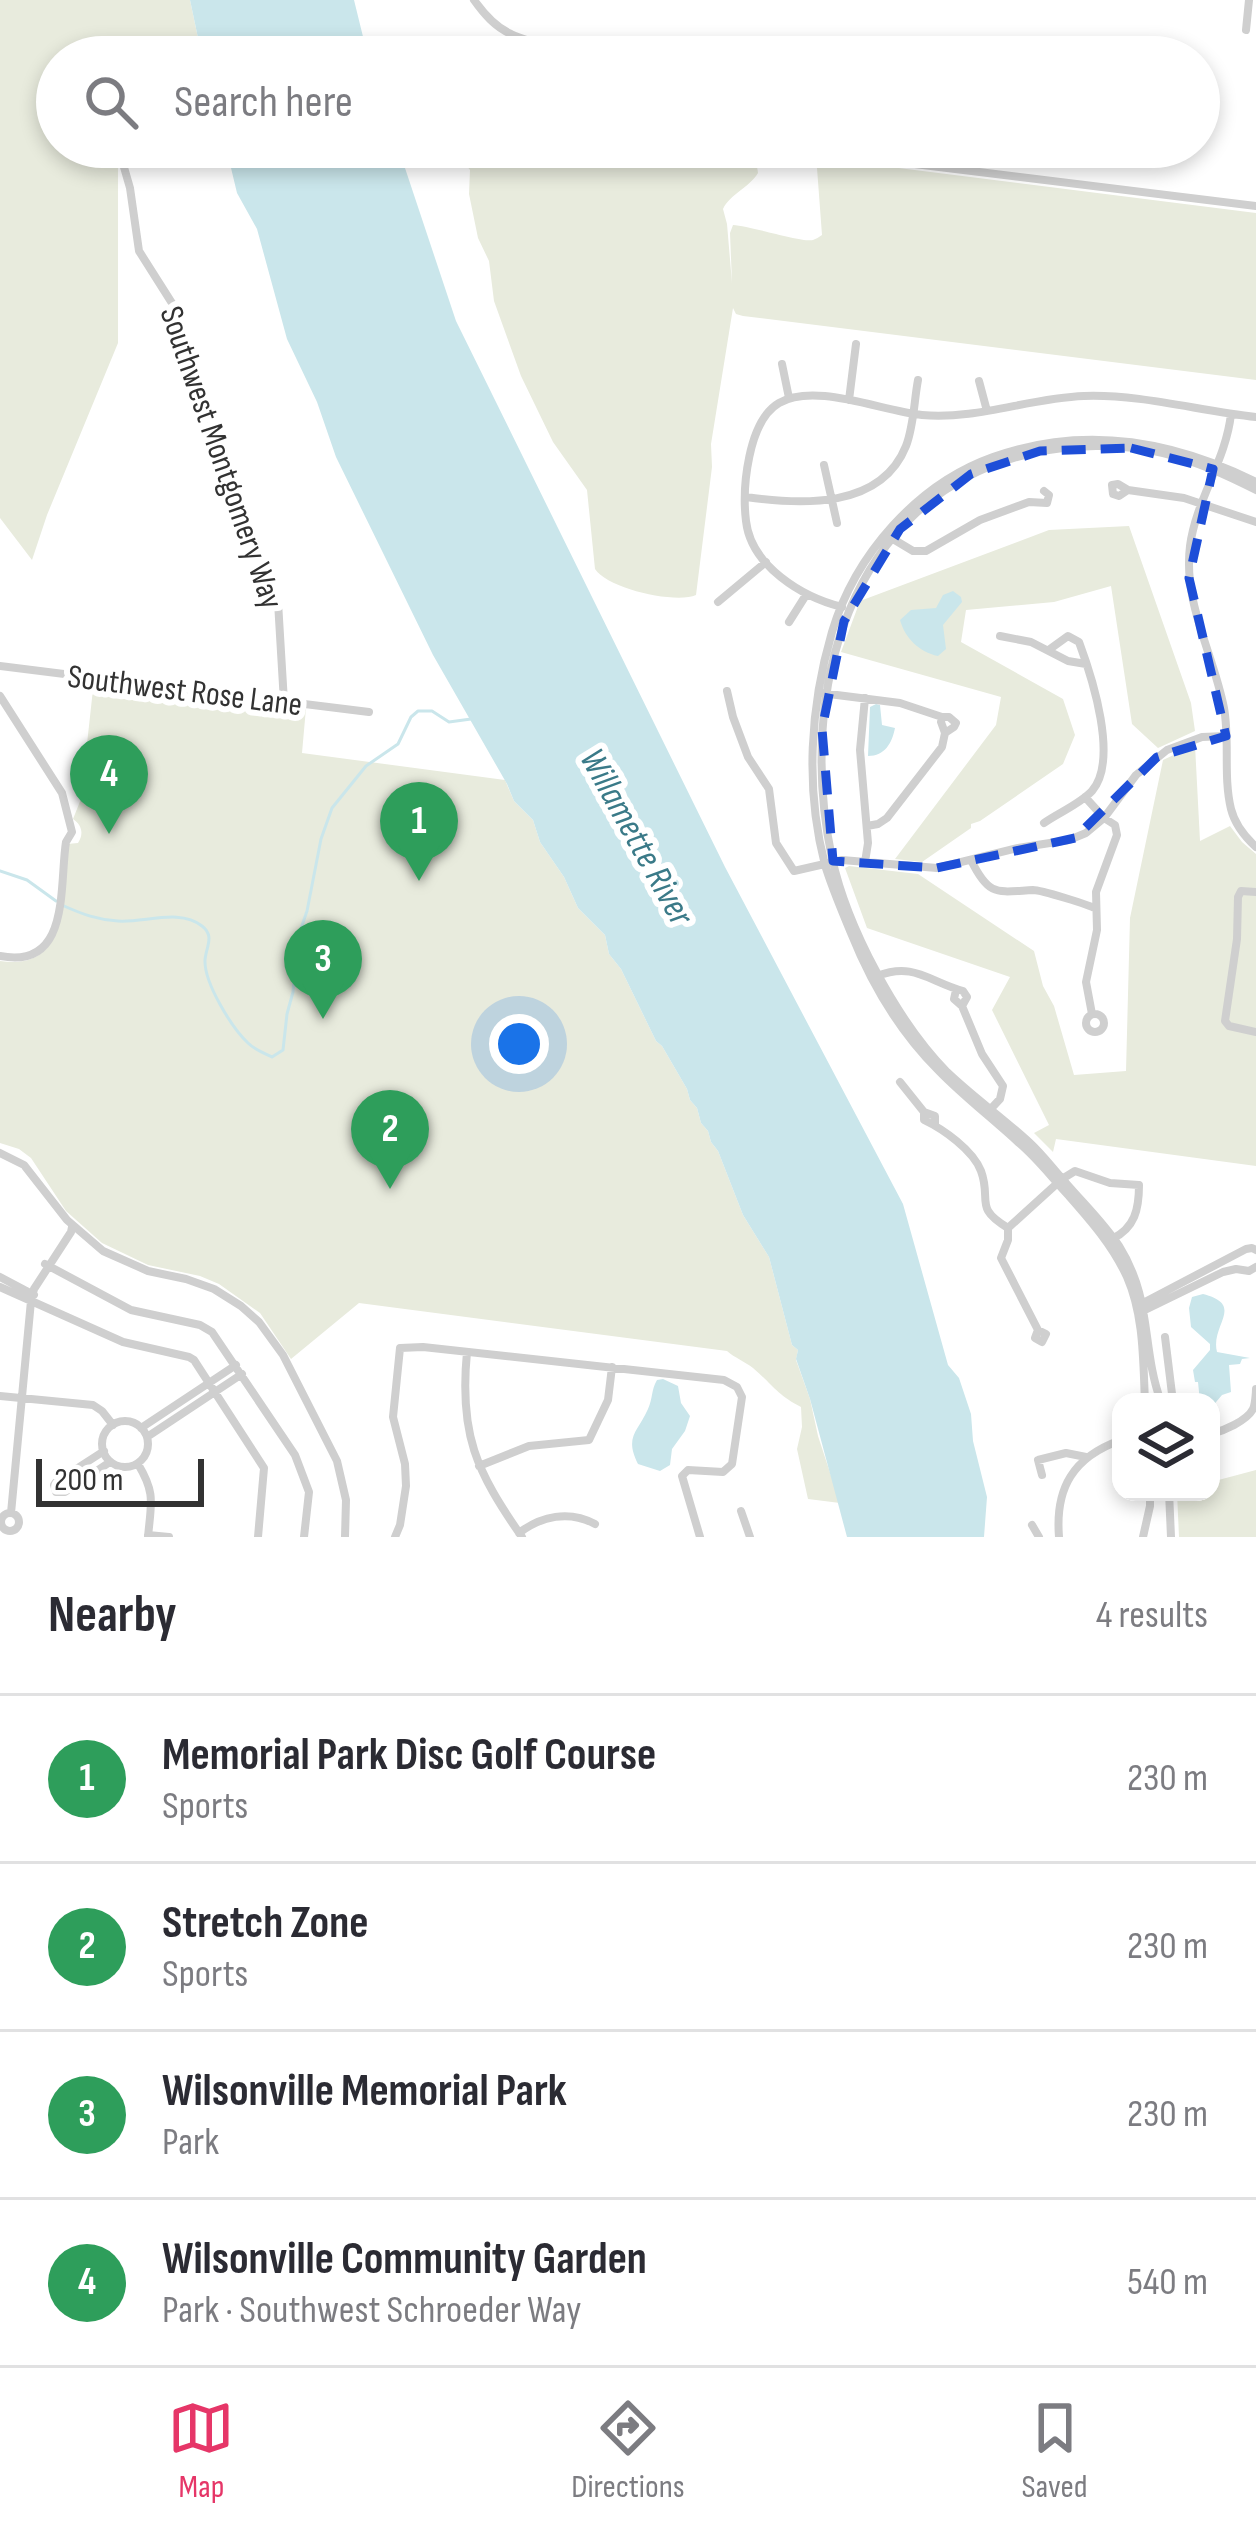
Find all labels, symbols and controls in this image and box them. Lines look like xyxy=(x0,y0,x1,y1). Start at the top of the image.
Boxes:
search box xyxy=(36,36,1220,168)
icon: search xyxy=(78,69,144,135)
text: Search here xyxy=(174,75,353,130)
street label: Southwest Montgomery Way xyxy=(151,301,292,614)
street label: Southwest Rose Lane xyxy=(65,657,304,725)
pin: 4 xyxy=(70,735,148,834)
water label: Willamette River xyxy=(570,741,703,935)
pin: 1 xyxy=(380,782,458,881)
pin: 3 xyxy=(284,920,362,1019)
your location xyxy=(489,1014,549,1074)
pin: 2 xyxy=(351,1090,429,1189)
map controls xyxy=(1112,1393,1220,1501)
button: layers xyxy=(1112,1393,1220,1501)
scale bar xyxy=(36,1453,204,1506)
text: 200 m xyxy=(54,1460,123,1500)
text: Nearby xyxy=(48,1585,177,1646)
text: 4 results xyxy=(1096,1592,1208,1639)
text: Memorial Park Disc Golf Course xyxy=(162,1728,656,1783)
text: 1 xyxy=(79,1755,95,1802)
text: 230 m xyxy=(1127,1755,1208,1802)
text: Sports xyxy=(162,1783,248,1830)
text: Stretch Zone xyxy=(162,1896,368,1951)
text: 2 xyxy=(78,1923,96,1970)
text: 230 m xyxy=(1127,1923,1208,1970)
text: Sports xyxy=(162,1951,248,1998)
text: Wilsonville Memorial Park xyxy=(162,2064,567,2119)
text: 3 xyxy=(78,2091,96,2138)
text: 230 m xyxy=(1127,2091,1208,2138)
text: Park xyxy=(162,2119,219,2166)
text: Wilsonville Community Garden xyxy=(162,2232,647,2287)
text: 4 xyxy=(78,2259,96,2306)
text: 540 m xyxy=(1127,2259,1208,2306)
text: Park · Southwest Schroeder Way xyxy=(162,2287,581,2334)
tab: Map xyxy=(168,2395,234,2507)
tab: Directions xyxy=(571,2395,685,2507)
tab: Saved xyxy=(1021,2395,1088,2507)

